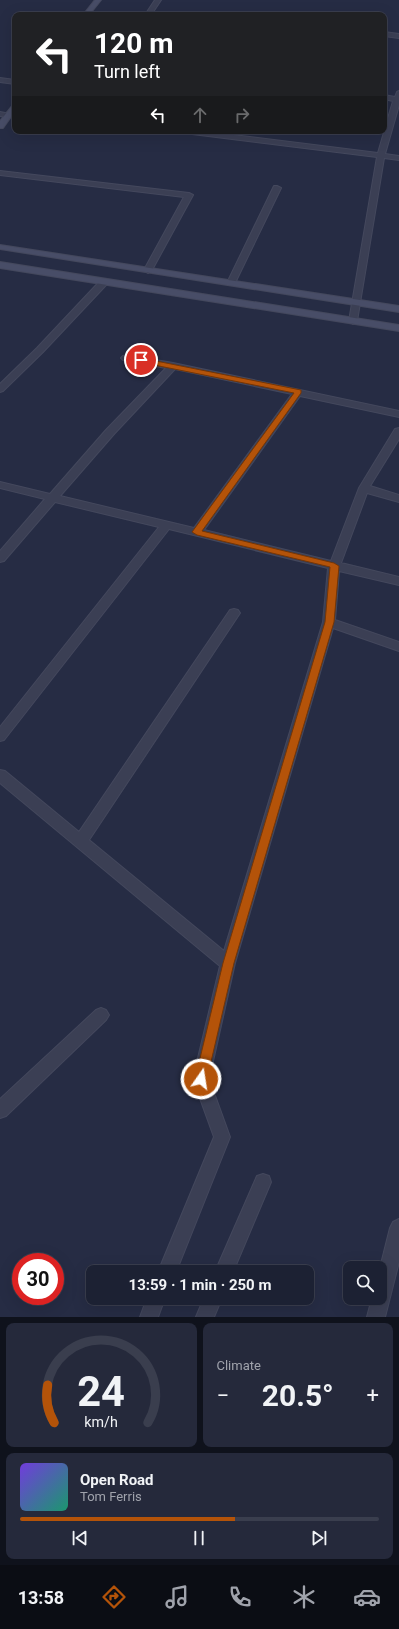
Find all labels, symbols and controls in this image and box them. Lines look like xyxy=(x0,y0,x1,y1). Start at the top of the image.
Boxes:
text: 120 m xyxy=(94,27,173,60)
icon: left xyxy=(28,28,80,80)
text: Turn left xyxy=(94,61,160,82)
icon: left xyxy=(147,104,169,126)
icon: ahead xyxy=(189,104,211,126)
icon: right xyxy=(231,104,253,126)
pin xyxy=(124,343,158,377)
icon: arrive xyxy=(130,349,152,371)
position arrow xyxy=(180,1058,222,1100)
speed limit sign: 30 xyxy=(12,1253,64,1305)
map controls xyxy=(343,1261,387,1305)
button: search xyxy=(343,1261,387,1305)
text: 13:59 · 1 min · 250 m xyxy=(129,1276,271,1294)
text: Climate xyxy=(217,1358,261,1373)
text: 24 xyxy=(77,1367,125,1416)
text: 20.5° xyxy=(262,1378,334,1413)
text: − xyxy=(217,1383,229,1408)
text: + xyxy=(367,1383,379,1408)
text: km/h xyxy=(84,1414,118,1430)
text: Open Road xyxy=(80,1471,154,1489)
text: Tom Ferris xyxy=(80,1489,142,1504)
icon: previous xyxy=(69,1527,91,1549)
icon: pause xyxy=(188,1527,210,1549)
icon: next xyxy=(308,1527,330,1549)
icon: directions xyxy=(100,1583,128,1611)
icon: music xyxy=(163,1583,191,1611)
icon: phone xyxy=(226,1583,254,1611)
icon: climate xyxy=(290,1583,318,1611)
icon: car xyxy=(353,1583,381,1611)
text: 13:58 xyxy=(18,1587,64,1608)

